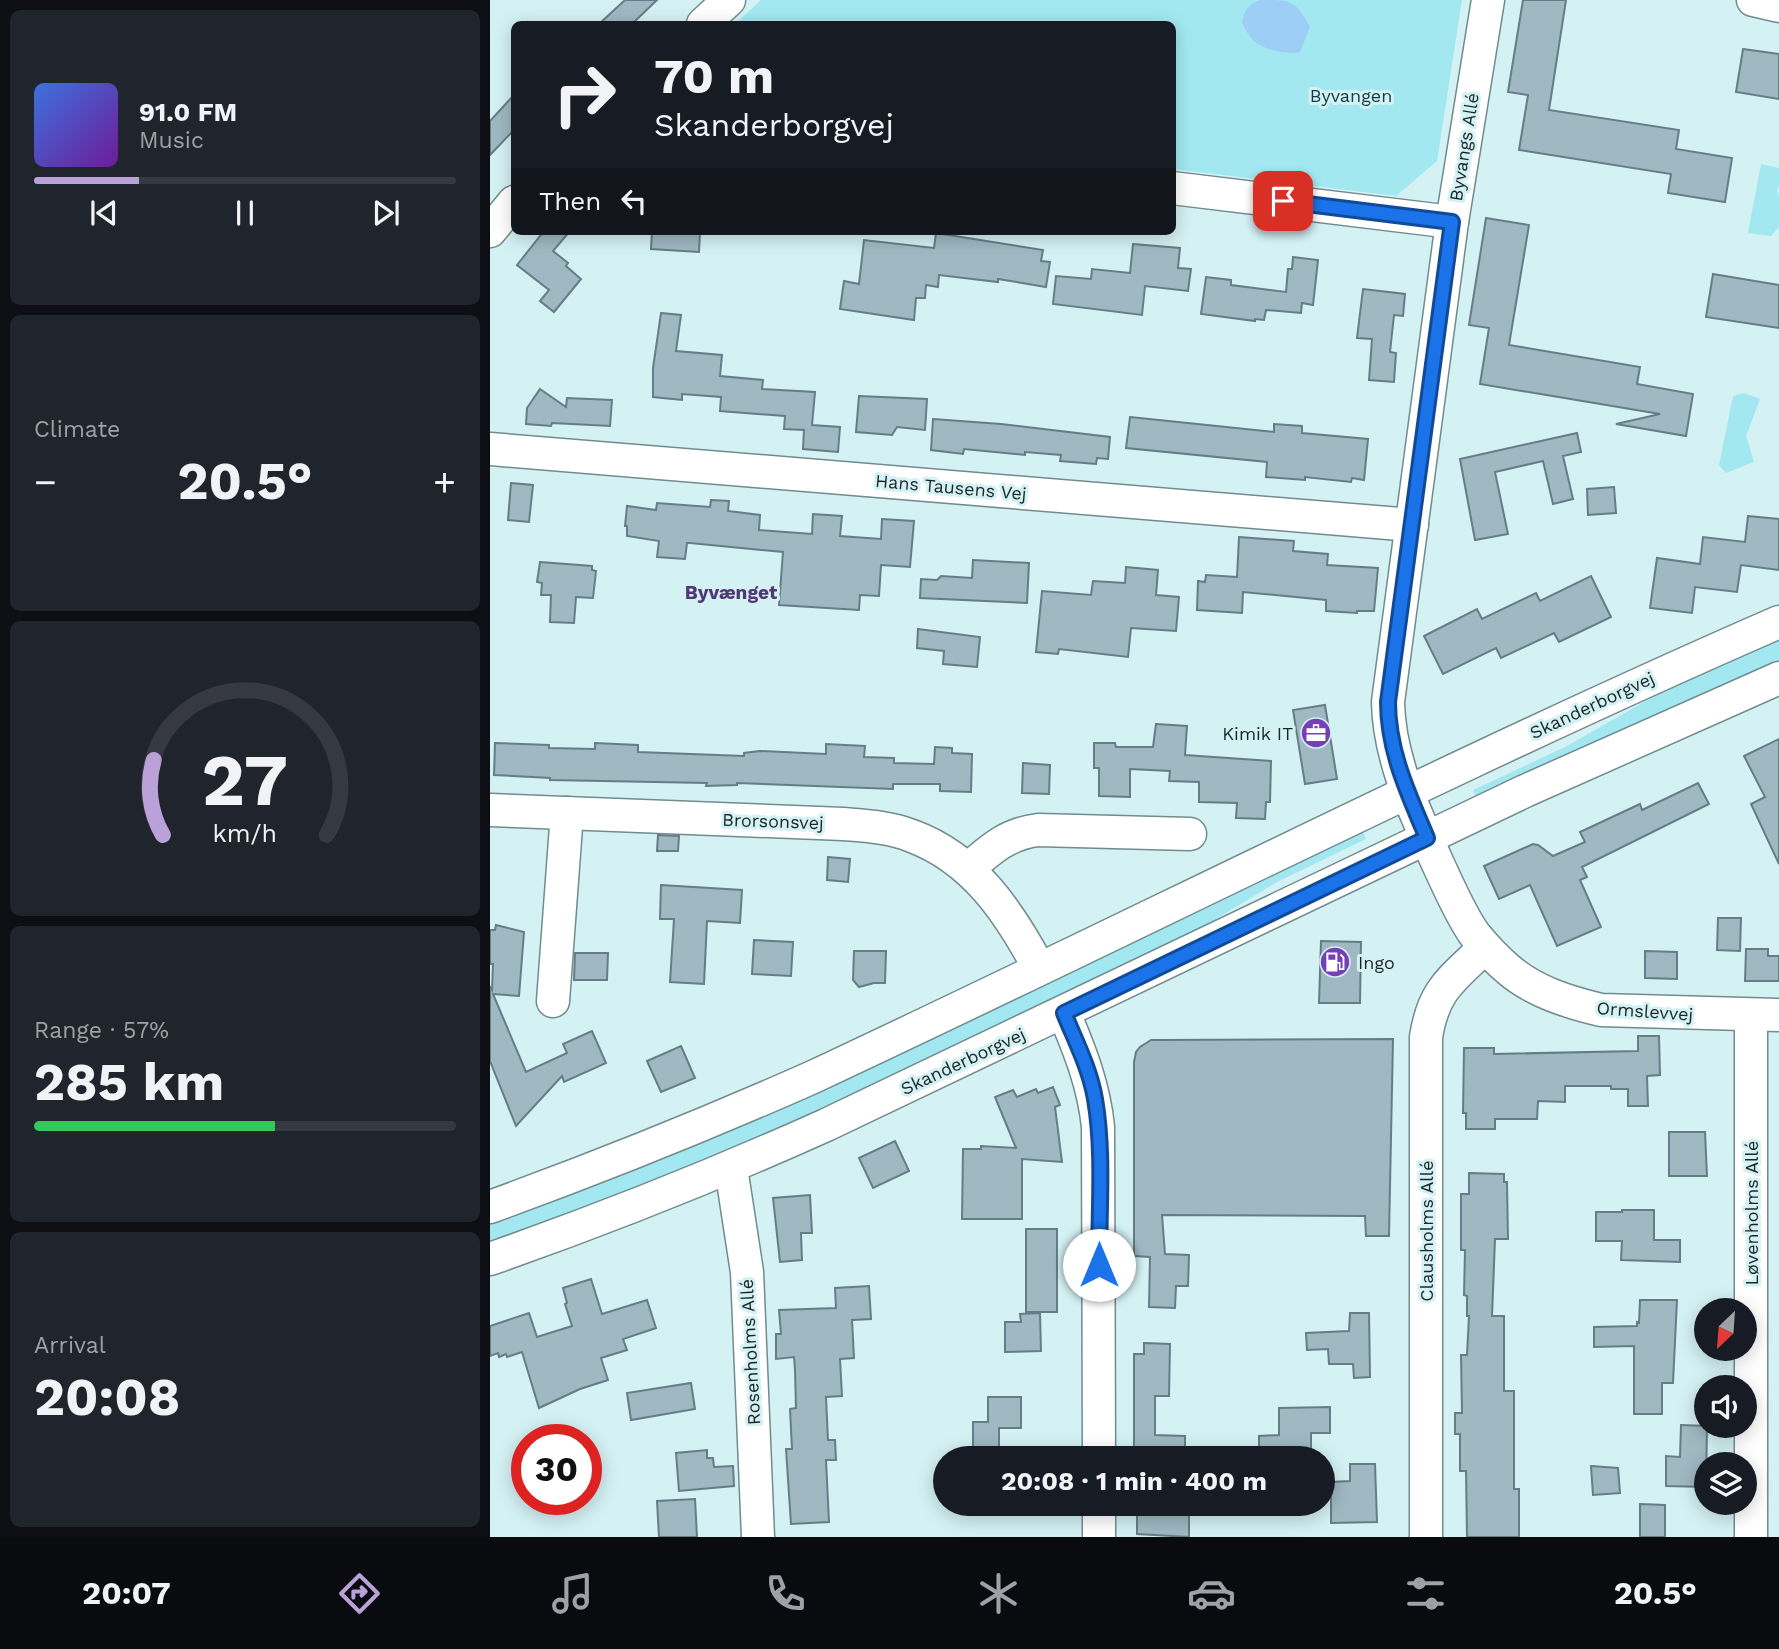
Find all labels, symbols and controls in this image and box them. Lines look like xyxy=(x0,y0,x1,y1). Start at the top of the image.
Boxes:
text: 70 m xyxy=(654,47,774,105)
icon: right xyxy=(539,49,630,140)
park label: Byvangen xyxy=(1310,85,1392,106)
street label: Byvangs Allé xyxy=(1445,91,1483,203)
text: 91.0 FM xyxy=(139,97,237,127)
text: Skanderborgvej xyxy=(654,106,894,144)
text: Music xyxy=(139,127,204,154)
pin xyxy=(1253,171,1313,231)
icon: left xyxy=(615,182,653,220)
icon: arrive xyxy=(1264,182,1302,220)
text: Then xyxy=(539,186,601,216)
icon: previous xyxy=(85,194,123,232)
icon: pause xyxy=(226,194,264,232)
icon: next xyxy=(367,194,405,232)
text: Climate xyxy=(34,416,120,443)
text: 20.5° xyxy=(177,451,313,512)
text: − xyxy=(34,460,57,504)
text: + xyxy=(433,460,456,504)
street label: Hans Tausens Vej xyxy=(874,470,1028,504)
district label: Byvænget xyxy=(685,581,778,604)
street label: Skanderborgvej xyxy=(1526,667,1658,743)
office icon: Kimik IT xyxy=(1299,716,1333,750)
place label: Kimik IT xyxy=(1222,723,1293,744)
text: 27 xyxy=(202,737,288,823)
street label: Brorsonsvej xyxy=(722,809,824,833)
text: km/h xyxy=(213,818,277,847)
fuel station icon: Ingo xyxy=(1318,945,1352,979)
place label: Ingo xyxy=(1358,952,1395,973)
street label: Ormslevvej xyxy=(1596,997,1694,1025)
text: Range · 57% xyxy=(34,1017,169,1044)
street label: Skanderborgvej xyxy=(897,1023,1029,1099)
text: 285 km xyxy=(34,1052,224,1113)
street label: Løvenholms Allé xyxy=(1741,1141,1762,1285)
street label: Clausholms Allé xyxy=(1416,1160,1437,1302)
position arrow xyxy=(1062,1228,1136,1302)
street label: Rosenholms Allé xyxy=(736,1278,764,1426)
north arrow xyxy=(1694,1298,1757,1362)
map controls xyxy=(1694,1298,1757,1515)
text: Arrival xyxy=(34,1332,106,1359)
text: 20:08 xyxy=(34,1367,180,1428)
button: sound xyxy=(1694,1375,1757,1438)
speed limit sign: 30 xyxy=(511,1424,602,1515)
button: layers xyxy=(1694,1452,1757,1515)
text: 20:08 · 1 min · 400 m xyxy=(1001,1466,1267,1496)
icon: directions xyxy=(335,1569,384,1618)
icon: music xyxy=(548,1569,597,1618)
icon: phone xyxy=(761,1569,810,1618)
icon: climate xyxy=(974,1569,1023,1618)
icon: car xyxy=(1187,1569,1236,1618)
icon: filters xyxy=(1401,1569,1450,1618)
text: 20:07 xyxy=(82,1574,171,1612)
text: 20.5° xyxy=(1614,1574,1697,1612)

